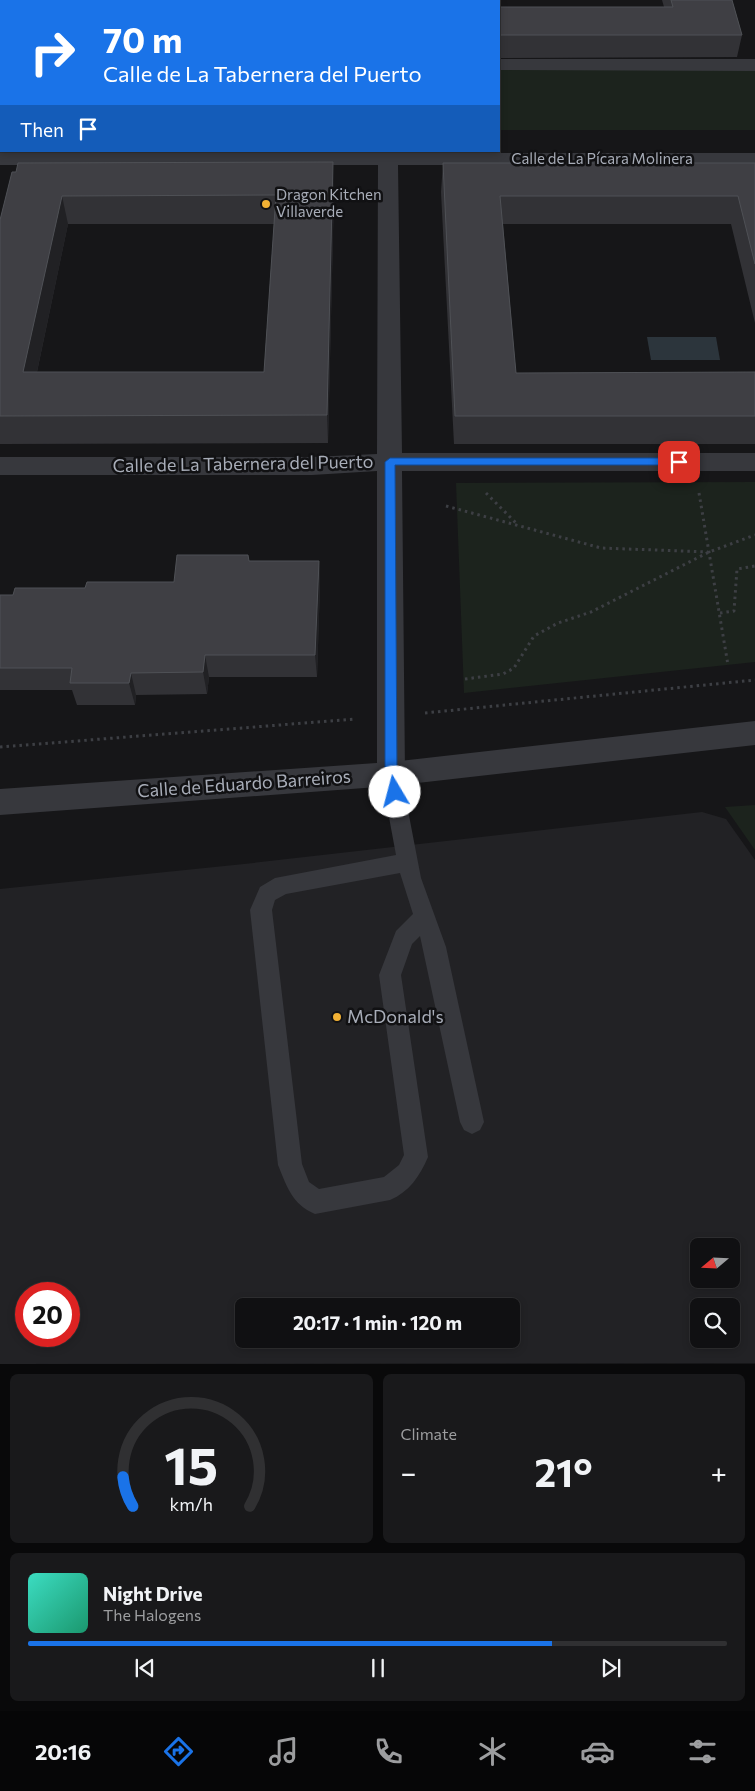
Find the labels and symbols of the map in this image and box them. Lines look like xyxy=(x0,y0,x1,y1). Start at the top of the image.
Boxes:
street label: Calle de La Pícara Molinera xyxy=(511,149,693,167)
place label: Dragon Kitchen Villaverde xyxy=(276,185,382,220)
marker: Dragon Kitchen Villaverde xyxy=(260,198,272,210)
pin xyxy=(658,441,700,483)
street label: Calle de La Tabernera del Puerto xyxy=(112,450,374,476)
street label: Calle de Eduardo Barreiros xyxy=(136,765,351,801)
position arrow xyxy=(368,765,420,817)
place label: McDonald's xyxy=(347,1005,444,1027)
marker: McDonald's xyxy=(331,1011,343,1023)
north arrow xyxy=(690,1238,740,1288)
speed limit sign: 20 xyxy=(15,1282,80,1347)

